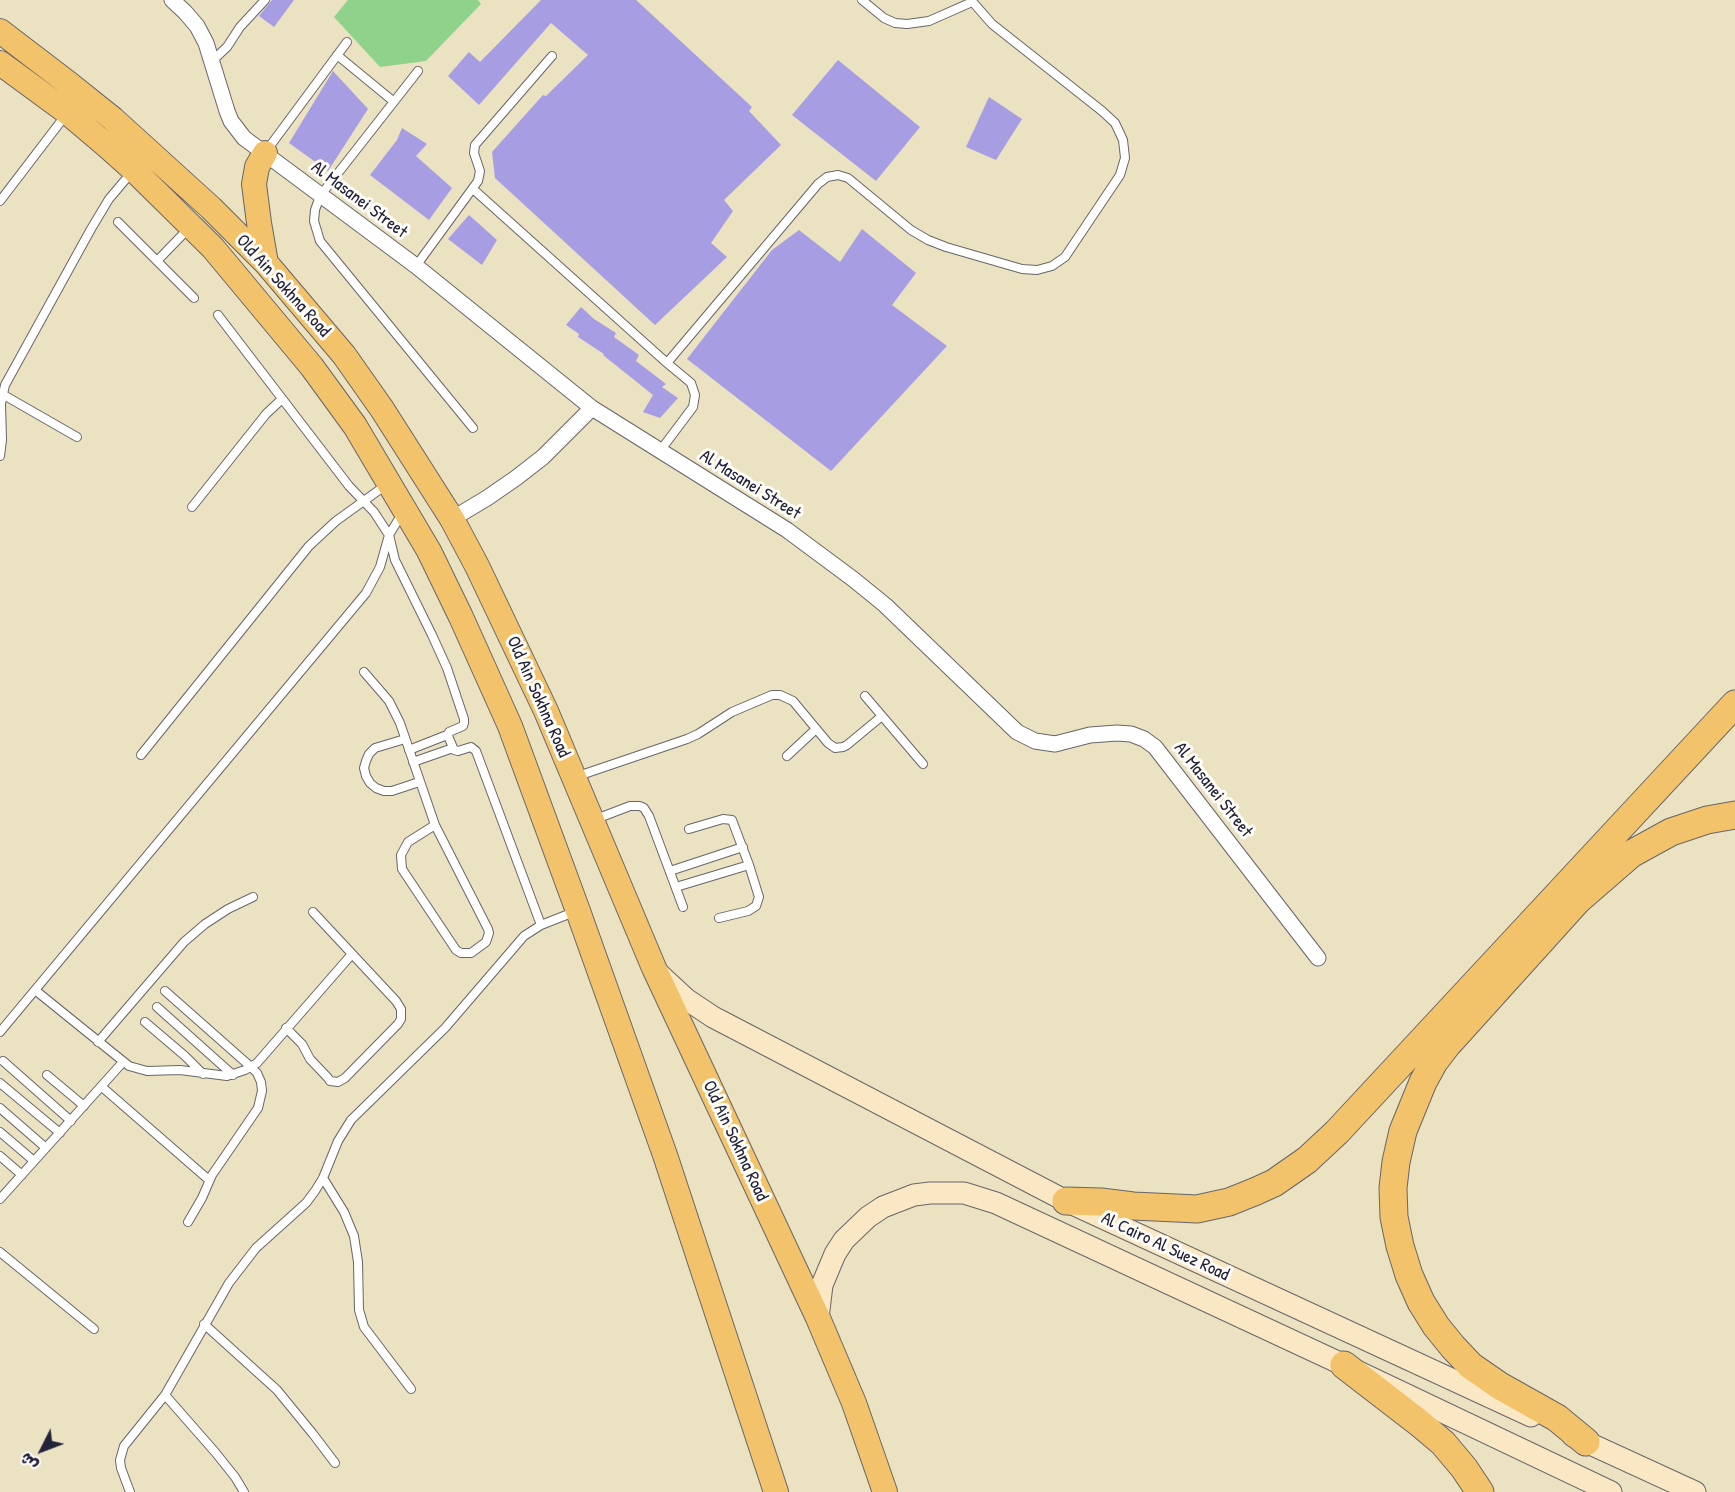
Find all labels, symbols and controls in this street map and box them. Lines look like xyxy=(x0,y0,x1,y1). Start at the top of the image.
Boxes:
street label: Al Masanei Street xyxy=(307,157,411,243)
street label: Old Ain Sokhna Road xyxy=(231,230,335,342)
street label: Al Masanei Street xyxy=(696,445,804,525)
street label: Old Ain Sokhna Road xyxy=(502,633,574,761)
street label: Al Masanei Street xyxy=(1169,738,1257,842)
street label: Old Ain Sokhna Road xyxy=(698,1077,772,1205)
street label: Al Cairo Al Suez Road xyxy=(1098,1208,1232,1286)
north arrow xyxy=(12,1420,72,1480)
text: ش xyxy=(15,1448,43,1476)

